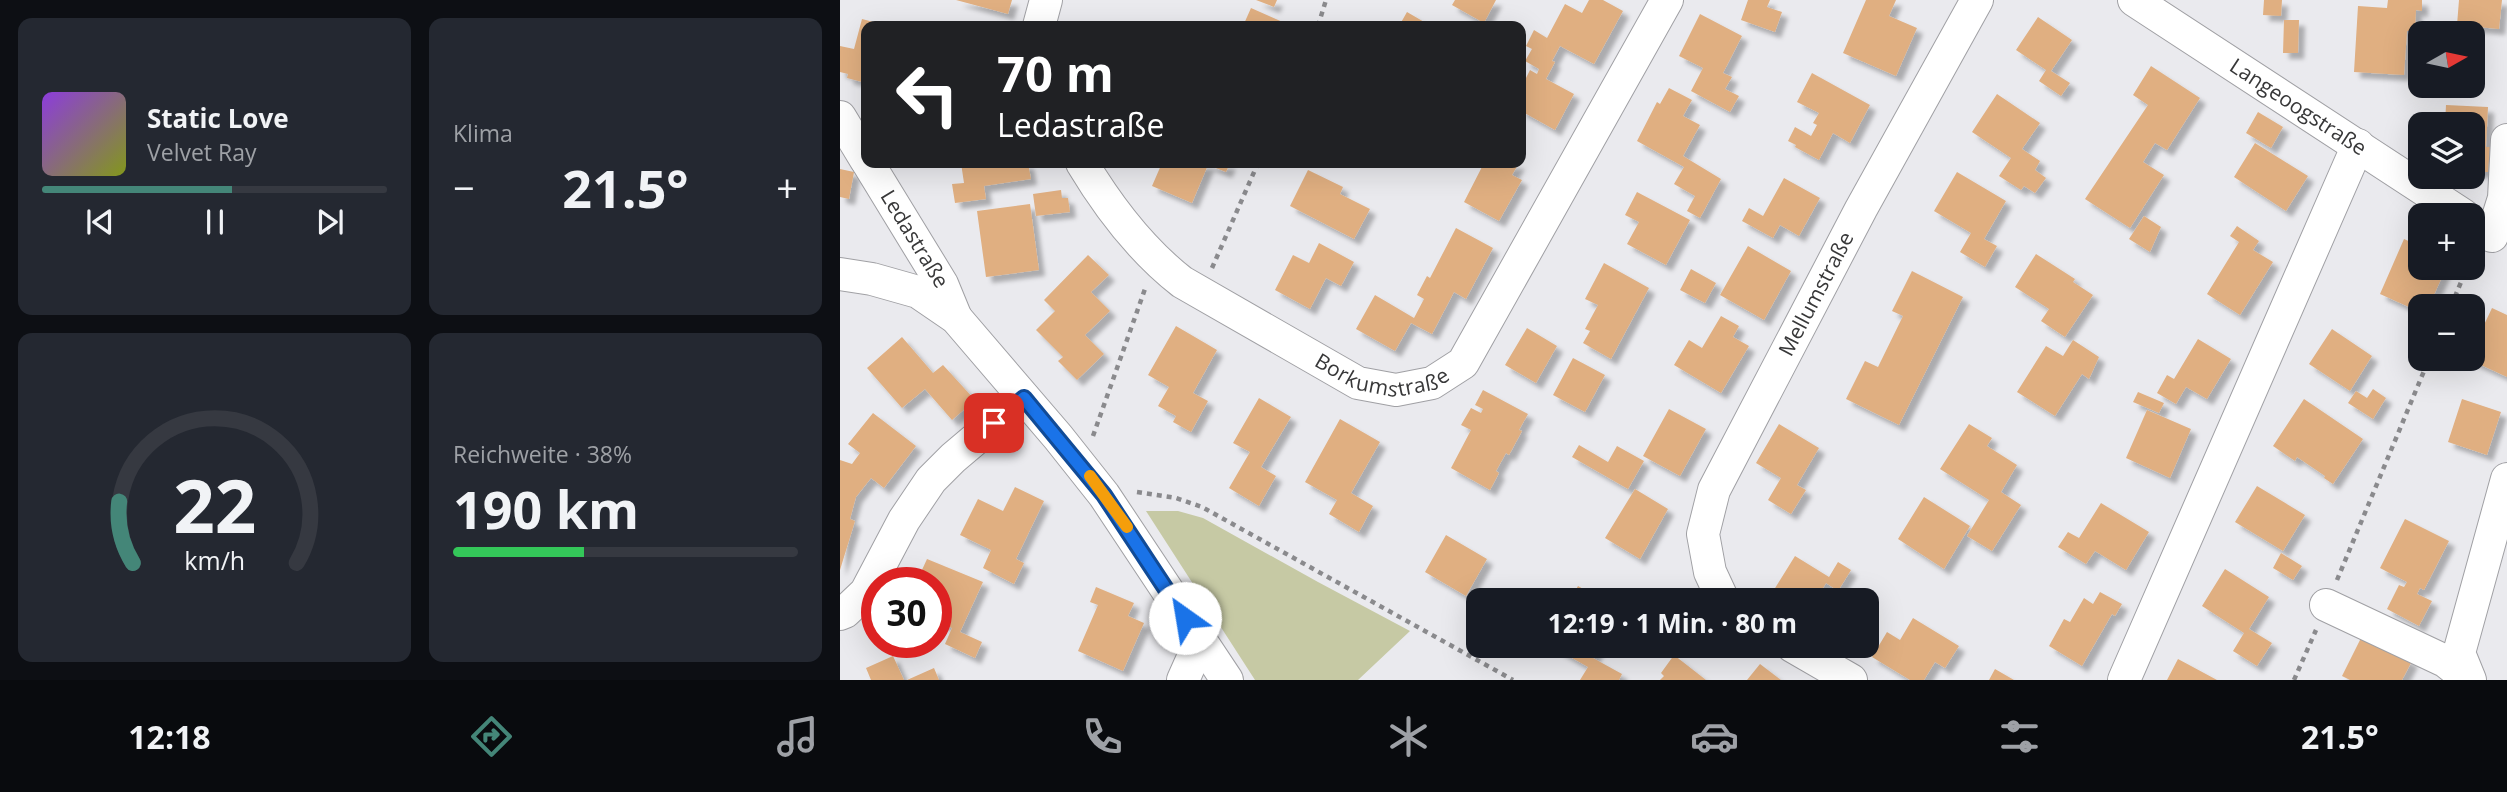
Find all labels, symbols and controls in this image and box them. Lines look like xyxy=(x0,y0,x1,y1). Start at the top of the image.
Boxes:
north arrow xyxy=(2408,21,2485,98)
map controls xyxy=(2408,21,2485,371)
text: 70 m xyxy=(997,40,1114,106)
icon: left xyxy=(882,49,973,140)
street label: Langeoogstraße xyxy=(2225,51,2372,161)
text: Static Love xyxy=(147,100,289,136)
text: Ledastraße xyxy=(997,103,1164,146)
button: layers xyxy=(2408,112,2485,189)
text: Klima xyxy=(453,117,513,149)
text: Velvet Ray xyxy=(147,136,257,168)
text: 21.5° xyxy=(562,152,689,223)
text: − xyxy=(453,161,475,213)
text: + xyxy=(776,161,798,213)
street label: Ledastraße xyxy=(875,184,956,293)
icon: previous xyxy=(81,203,119,241)
icon: pause xyxy=(196,203,234,241)
icon: next xyxy=(311,203,349,241)
button: + xyxy=(2408,203,2485,280)
street label: Mellumstraße xyxy=(1772,227,1860,360)
button: − xyxy=(2408,294,2485,371)
street label: Borkumstraße xyxy=(1310,346,1454,403)
pin xyxy=(964,393,1024,453)
icon: arrive xyxy=(975,404,1013,442)
text: Reichweite · 38% xyxy=(453,438,632,470)
text: 22 xyxy=(173,456,256,555)
text: 190 km xyxy=(453,473,639,544)
text: km/h xyxy=(184,543,245,577)
speed limit sign: 30 xyxy=(861,567,952,658)
position arrow xyxy=(1148,581,1222,655)
text: 12:19 · 1 Min. · 80 m xyxy=(1548,605,1797,641)
icon: directions xyxy=(467,712,516,761)
icon: music xyxy=(773,712,822,761)
icon: phone xyxy=(1078,712,1127,761)
icon: climate xyxy=(1384,712,1433,761)
icon: car xyxy=(1690,712,1739,761)
icon: filters xyxy=(1995,712,2044,761)
text: 12:18 xyxy=(128,715,211,758)
text: 21.5° xyxy=(2301,715,2379,758)

